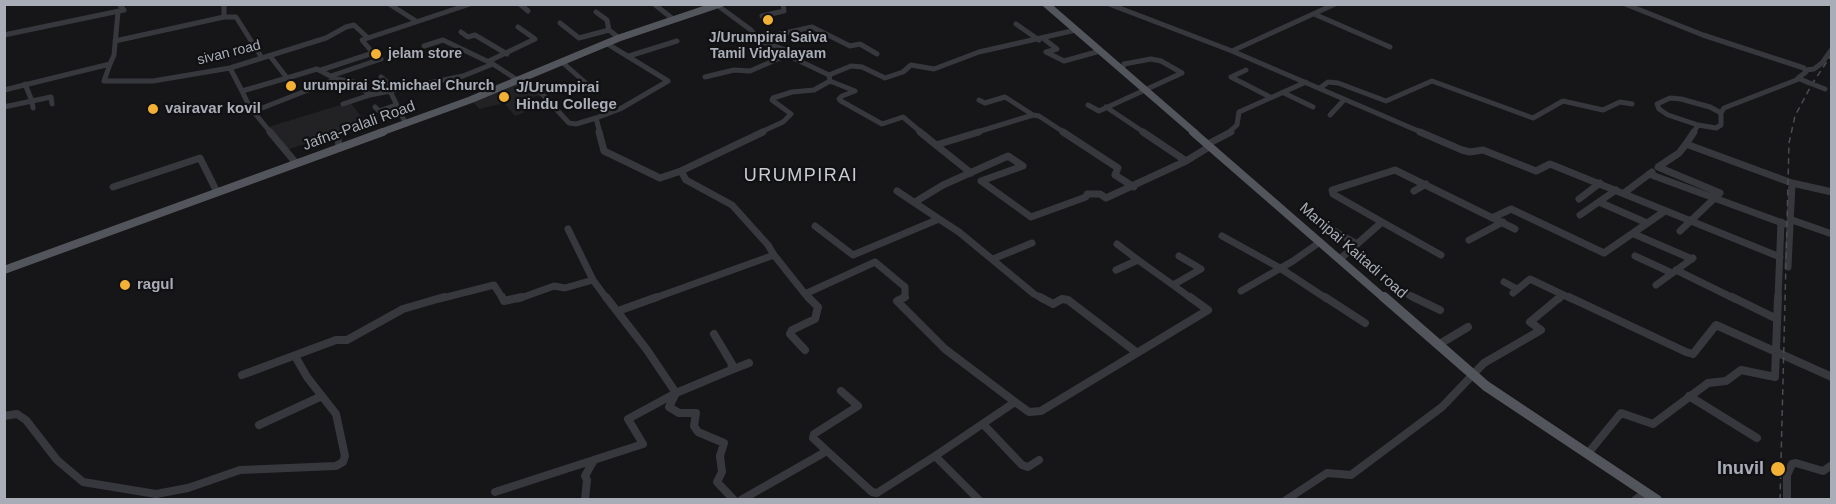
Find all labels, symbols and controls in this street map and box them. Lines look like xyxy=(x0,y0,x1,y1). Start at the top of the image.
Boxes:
marker: J/Urumpirai Saiva Tamil Vidyalayam xyxy=(761,13,775,27)
place label: J/Urumpirai Saiva Tamil Vidyalayam xyxy=(709,30,827,62)
street label: sivan road xyxy=(196,37,262,69)
place label: jelam store xyxy=(388,46,462,62)
marker: jelam store xyxy=(369,47,383,61)
place label: urumpirai St.michael Church xyxy=(303,78,494,94)
marker: urumpirai St.michael Church xyxy=(284,79,298,93)
place label: J/Urumpirai Hindu College xyxy=(516,79,617,114)
marker: J/Urumpirai Hindu College xyxy=(497,90,511,104)
street label: Jafna-Palali Road xyxy=(300,97,418,155)
place label: vairavar kovil xyxy=(165,100,261,118)
marker: vairavar kovil xyxy=(146,102,160,116)
district label: URUMPIRAI xyxy=(744,165,858,187)
street label: Manipai Kaitadi road xyxy=(1295,199,1411,303)
place label: ragul xyxy=(137,276,174,294)
marker: ragul xyxy=(118,278,132,292)
place label: Inuvil xyxy=(1717,458,1764,480)
marker: Inuvil xyxy=(1769,460,1787,478)

